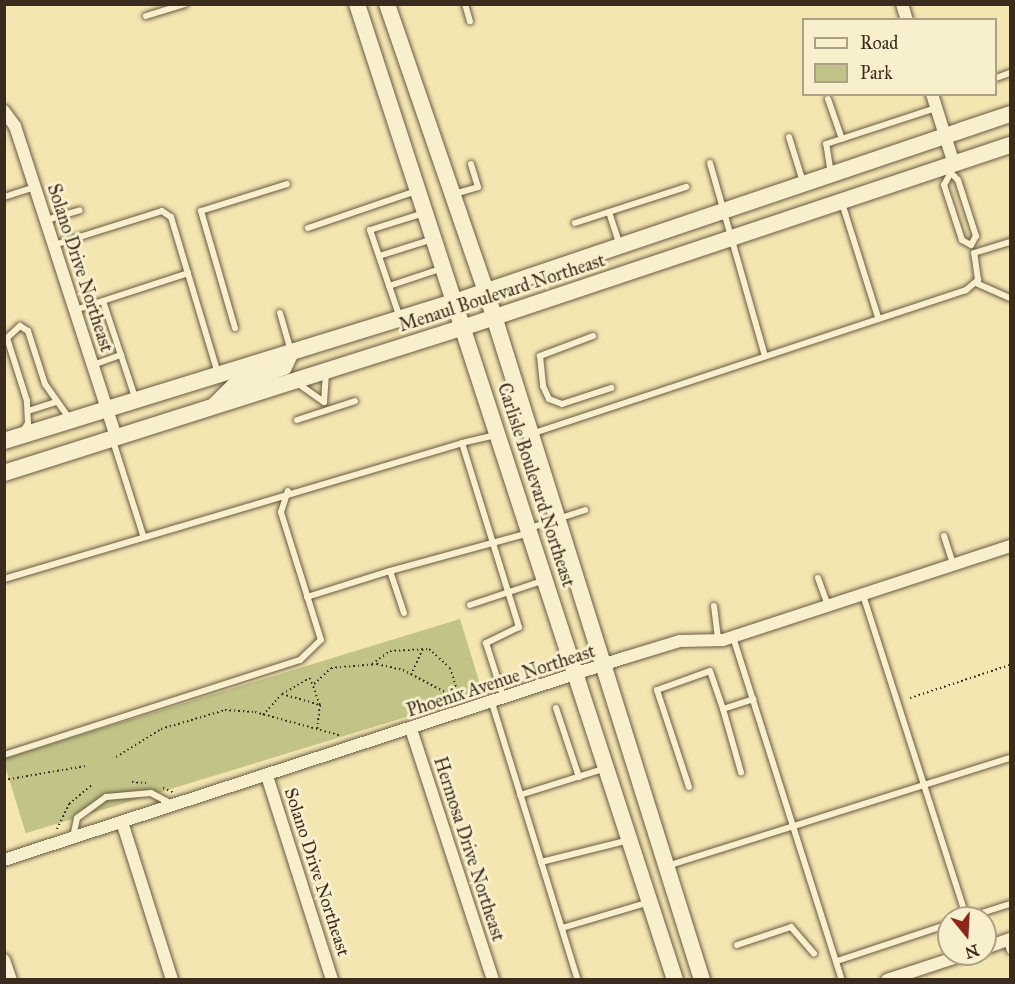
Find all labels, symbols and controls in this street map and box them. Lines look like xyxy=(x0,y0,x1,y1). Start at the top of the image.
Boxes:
legend xyxy=(802,18,997,96)
text: Road xyxy=(860,32,898,54)
text: Park xyxy=(860,62,893,84)
street label: Solano Drive Northeast xyxy=(43,181,117,355)
street label: Menaul Boulevard Northeast xyxy=(396,249,608,337)
street label: Carlisle Boulevard Northeast xyxy=(493,380,579,590)
street label: Phoenix Avenue Northeast xyxy=(404,640,598,722)
street label: Hermosa Drive Northeast xyxy=(429,754,509,944)
street label: Solano Drive Northeast xyxy=(280,785,354,959)
north arrow xyxy=(937,906,997,966)
text: N xyxy=(963,941,981,963)

